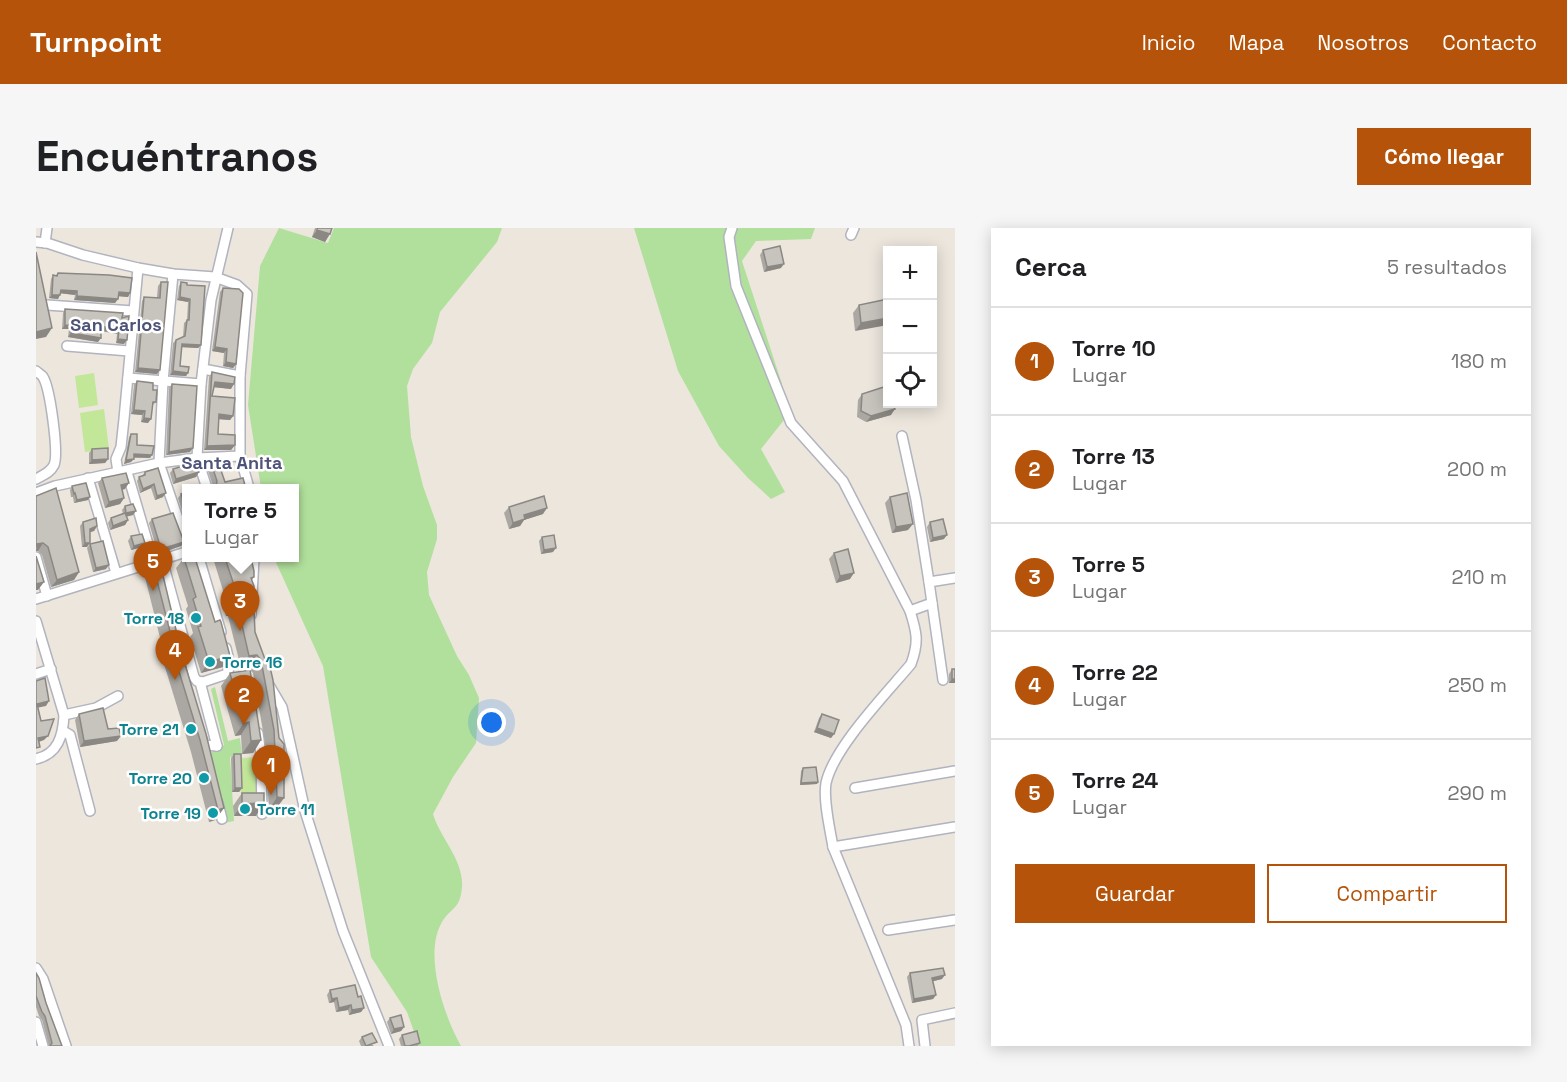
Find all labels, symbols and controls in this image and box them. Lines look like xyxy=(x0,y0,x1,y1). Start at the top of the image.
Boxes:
text: Turnpoint xyxy=(30,24,162,60)
text: Inicio xyxy=(1142,29,1196,56)
text: Mapa xyxy=(1229,29,1284,56)
text: Nosotros xyxy=(1317,29,1409,56)
text: Contacto xyxy=(1442,29,1537,56)
button: Cómo llegar xyxy=(1357,128,1531,185)
text: Encuéntranos xyxy=(36,130,318,183)
map controls xyxy=(883,246,937,408)
button: + xyxy=(883,246,937,300)
text: Cerca xyxy=(1015,250,1087,284)
text: 5 resultados xyxy=(1387,254,1507,280)
button: − xyxy=(883,300,937,354)
district label: San Carlos xyxy=(70,313,162,336)
text: Torre 10 xyxy=(1072,334,1156,362)
text: 1 xyxy=(1030,348,1039,374)
text: 180 m xyxy=(1451,348,1507,374)
button: locate xyxy=(883,354,937,408)
text: Lugar xyxy=(1072,362,1127,388)
text: Torre 13 xyxy=(1072,442,1155,470)
district label: Santa Anita xyxy=(181,451,283,474)
text: 2 xyxy=(1029,456,1040,482)
text: 200 m xyxy=(1447,456,1507,482)
text: Lugar xyxy=(1072,470,1127,496)
popup xyxy=(182,484,299,562)
text: Torre 5 xyxy=(204,496,277,524)
text: Lugar xyxy=(204,524,259,550)
pin: 5 xyxy=(134,542,172,591)
text: Torre 5 xyxy=(1072,550,1145,578)
text: 3 xyxy=(1028,564,1041,590)
text: 210 m xyxy=(1451,564,1507,590)
text: Lugar xyxy=(1072,578,1127,604)
pin: 3 xyxy=(220,582,260,631)
place label: Torre 18 xyxy=(124,608,184,629)
marker: Torre 18 xyxy=(189,611,203,625)
pin: 4 xyxy=(156,630,194,680)
place label: Torre 16 xyxy=(222,652,283,673)
marker: Torre 16 xyxy=(203,655,217,669)
text: Torre 22 xyxy=(1072,658,1158,686)
text: 4 xyxy=(1028,672,1041,698)
text: 250 m xyxy=(1448,672,1507,698)
pin: 2 xyxy=(224,676,264,725)
text: Lugar xyxy=(1072,686,1127,712)
your location xyxy=(477,708,506,737)
place label: Torre 21 xyxy=(119,719,179,740)
marker: Torre 21 xyxy=(184,722,198,736)
pin: 1 xyxy=(252,746,290,795)
text: Torre 24 xyxy=(1072,766,1158,794)
place label: Torre 20 xyxy=(129,768,192,789)
marker: Torre 20 xyxy=(197,771,211,785)
text: 5 xyxy=(1029,780,1041,806)
text: 290 m xyxy=(1448,780,1507,806)
text: Lugar xyxy=(1072,794,1127,820)
place label: Torre 11 xyxy=(257,799,315,820)
marker: Torre 11 xyxy=(238,802,252,816)
place label: Torre 19 xyxy=(141,803,201,824)
marker: Torre 19 xyxy=(206,806,220,820)
button: Guardar xyxy=(1015,864,1255,923)
button: Compartir xyxy=(1267,864,1507,923)

